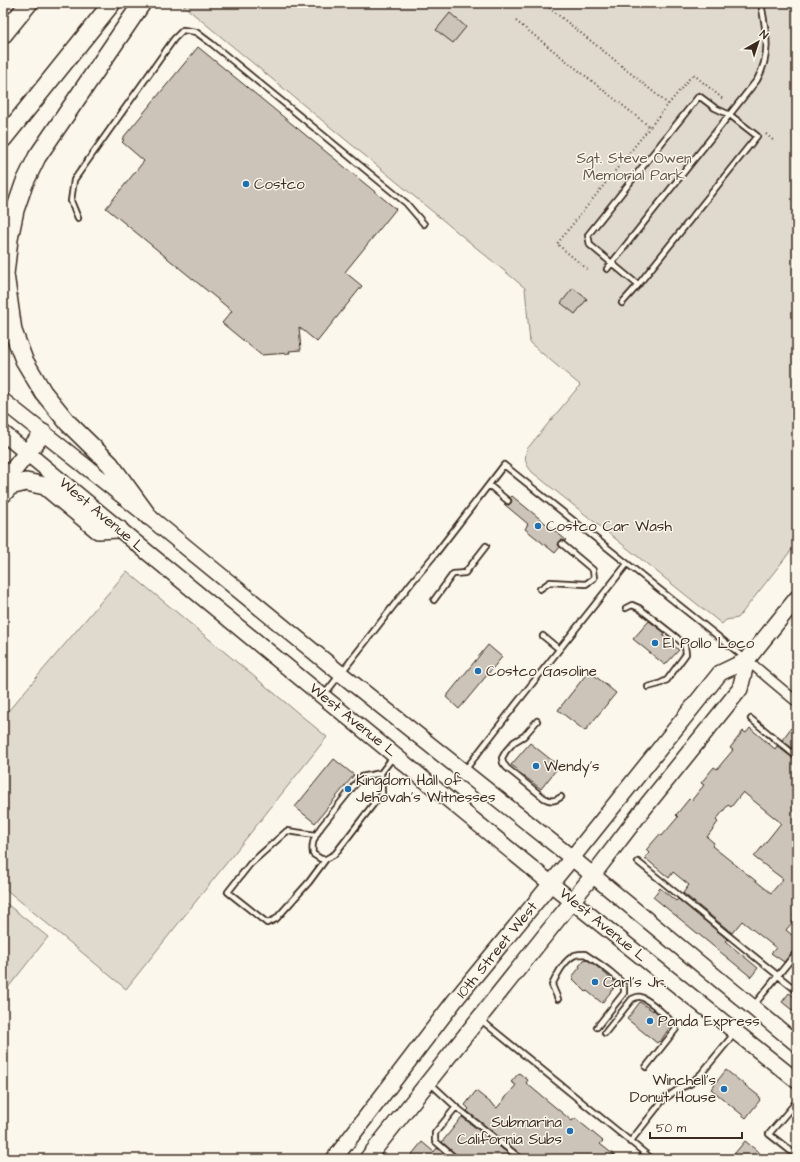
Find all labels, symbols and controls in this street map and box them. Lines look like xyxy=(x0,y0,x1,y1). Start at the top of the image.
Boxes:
north arrow xyxy=(738,22,778,62)
text: N xyxy=(757,27,771,43)
park label: Sgt. Steve Owen Memorial Park xyxy=(576,148,692,186)
place label: Costco xyxy=(254,174,305,195)
marker: Costco xyxy=(241,179,251,189)
street label: West Avenue L xyxy=(54,473,150,558)
place label: Costco Car Wash xyxy=(546,516,672,537)
marker: Costco Car Wash xyxy=(533,521,543,531)
place label: El Pollo Loco xyxy=(663,633,755,654)
marker: El Pollo Loco xyxy=(650,638,660,648)
place label: Costco Gasoline xyxy=(486,661,597,682)
marker: Costco Gasoline xyxy=(473,666,483,676)
street label: West Avenue L xyxy=(305,678,402,762)
place label: Wendy's xyxy=(544,756,600,778)
marker: Wendy's xyxy=(531,761,541,771)
place label: Kingdom Hall of Jehovah's Witnesses xyxy=(356,770,496,808)
marker: Kingdom Hall of Jehovah's Witnesses xyxy=(343,784,353,794)
street label: West Avenue L xyxy=(555,883,652,967)
street label: 10th Street West xyxy=(451,897,543,1003)
place label: Carl's Jr. xyxy=(603,972,666,993)
marker: Carl's Jr. xyxy=(590,977,600,987)
place label: Panda Express xyxy=(658,1011,760,1032)
marker: Panda Express xyxy=(645,1016,655,1026)
place label: Winchell's Donut House xyxy=(630,1070,716,1108)
marker: Winchell's Donut House xyxy=(719,1084,729,1094)
place label: Submarina California Subs xyxy=(457,1112,562,1150)
scale bar xyxy=(650,1114,742,1140)
text: 50 m xyxy=(656,1120,687,1137)
marker: Submarina California Subs xyxy=(565,1126,575,1136)

